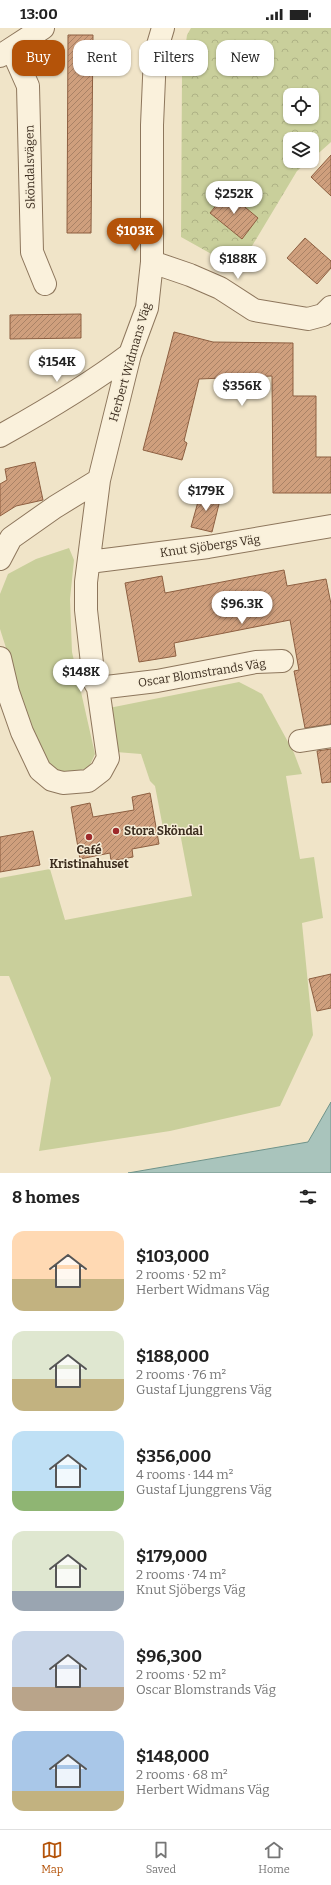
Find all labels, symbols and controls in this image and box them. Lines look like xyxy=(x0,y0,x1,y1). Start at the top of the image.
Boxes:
text: 13:00 xyxy=(20,5,58,23)
chip: Buy xyxy=(12,40,65,76)
chip: Rent xyxy=(73,40,131,76)
chip: Filters xyxy=(139,40,208,76)
chip: New xyxy=(216,40,274,76)
map controls xyxy=(283,88,319,168)
button: locate xyxy=(283,88,319,124)
street label: Sköndalsvägen xyxy=(22,125,38,209)
button: layers xyxy=(283,132,319,168)
pin: $252K xyxy=(206,181,262,215)
text: $252K xyxy=(215,186,253,201)
pin: $103K xyxy=(107,218,163,252)
text: $103K xyxy=(116,223,154,238)
pin: $188K xyxy=(210,246,266,280)
text: $188K xyxy=(219,251,257,266)
street label: Herbert Widmans Väg xyxy=(106,301,154,423)
pin: $154K xyxy=(29,349,85,383)
text: $154K xyxy=(38,354,76,369)
pin: $356K xyxy=(214,373,270,407)
text: $356K xyxy=(222,378,262,393)
pin: $179K xyxy=(178,478,234,512)
text: $179K xyxy=(187,483,225,498)
street label: Knut Sjöbergs Väg xyxy=(159,532,261,560)
pin: $96.3K xyxy=(209,591,275,625)
text: $96.3K xyxy=(221,596,263,611)
street label: Oscar Blomstrands Väg xyxy=(137,656,267,690)
pin: $148K xyxy=(53,659,109,693)
text: $148K xyxy=(62,664,100,679)
place label: Stora Sköndal xyxy=(124,824,203,838)
marker: Stora Sköndal xyxy=(111,826,121,836)
marker: Café Kristinahuset xyxy=(84,832,94,842)
place label: Café Kristinahuset xyxy=(49,843,129,871)
icon: filters xyxy=(297,1186,319,1208)
text: 8 homes xyxy=(12,1187,80,1208)
text: $103,000 xyxy=(136,1246,209,1267)
icon: home xyxy=(44,1247,92,1295)
text: 2 rooms · 52 m² xyxy=(136,1267,226,1282)
text: Herbert Widmans Väg xyxy=(136,1282,270,1297)
text: $188,000 xyxy=(136,1346,209,1367)
icon: home xyxy=(44,1347,92,1395)
text: 2 rooms · 76 m² xyxy=(136,1367,226,1382)
text: Gustaf Ljunggrens Väg xyxy=(136,1382,272,1397)
text: $356,000 xyxy=(136,1446,211,1467)
icon: home xyxy=(44,1447,92,1495)
text: 4 rooms · 144 m² xyxy=(136,1467,233,1482)
text: Gustaf Ljunggrens Väg xyxy=(136,1482,272,1497)
text: $179,000 xyxy=(136,1546,207,1567)
icon: home xyxy=(44,1547,92,1595)
text: 2 rooms · 74 m² xyxy=(136,1567,226,1582)
text: Knut Sjöbergs Väg xyxy=(136,1582,246,1597)
text: $96,300 xyxy=(136,1646,202,1667)
icon: home xyxy=(44,1647,92,1695)
text: 2 rooms · 52 m² xyxy=(136,1667,226,1682)
text: Oscar Blomstrands Väg xyxy=(136,1682,276,1697)
text: $148,000 xyxy=(136,1746,209,1767)
icon: home xyxy=(44,1747,92,1795)
text: 2 rooms · 68 m² xyxy=(136,1767,228,1782)
text: Herbert Widmans Väg xyxy=(136,1782,270,1797)
tab: Map xyxy=(41,1839,63,1876)
tab: Saved xyxy=(146,1839,176,1876)
tab: Home xyxy=(258,1839,290,1876)

